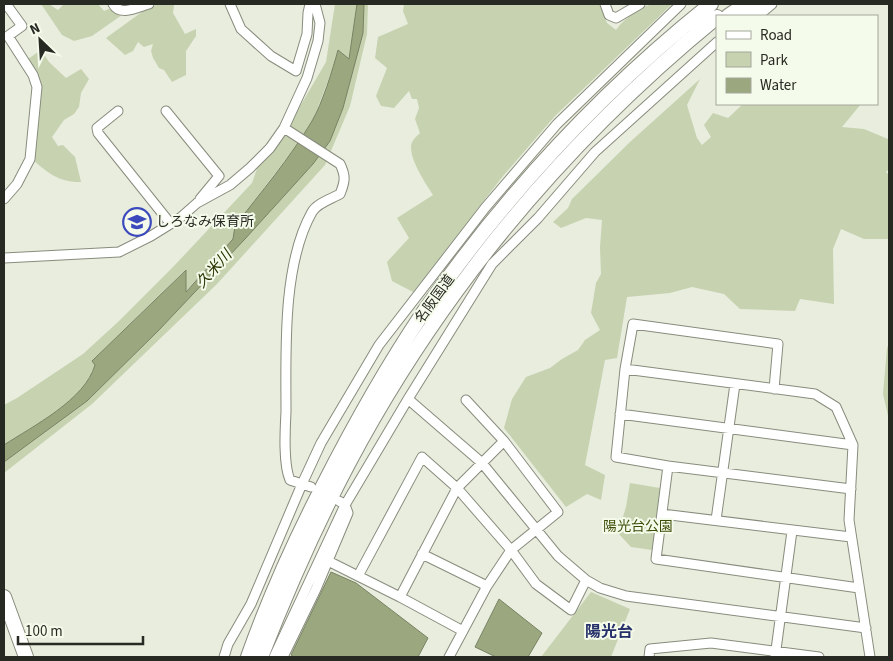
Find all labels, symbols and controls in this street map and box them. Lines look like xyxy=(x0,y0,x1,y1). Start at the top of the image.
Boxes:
north arrow xyxy=(15,15,65,65)
legend xyxy=(716,15,878,105)
text: N xyxy=(26,18,43,40)
text: Road xyxy=(760,25,792,46)
text: Park xyxy=(760,50,789,71)
text: Water xyxy=(760,75,797,96)
school or university icon: しろなみ保育所 xyxy=(122,207,152,237)
place label: しろなみ保育所 xyxy=(156,212,254,232)
water label: 久米川 xyxy=(191,244,238,293)
street label: 名阪国道 xyxy=(410,270,460,328)
park label: 陽光台公園 xyxy=(603,517,673,537)
scale bar xyxy=(18,614,142,646)
text: 100 m xyxy=(25,621,63,642)
district label: 陽光台 xyxy=(585,621,633,643)

